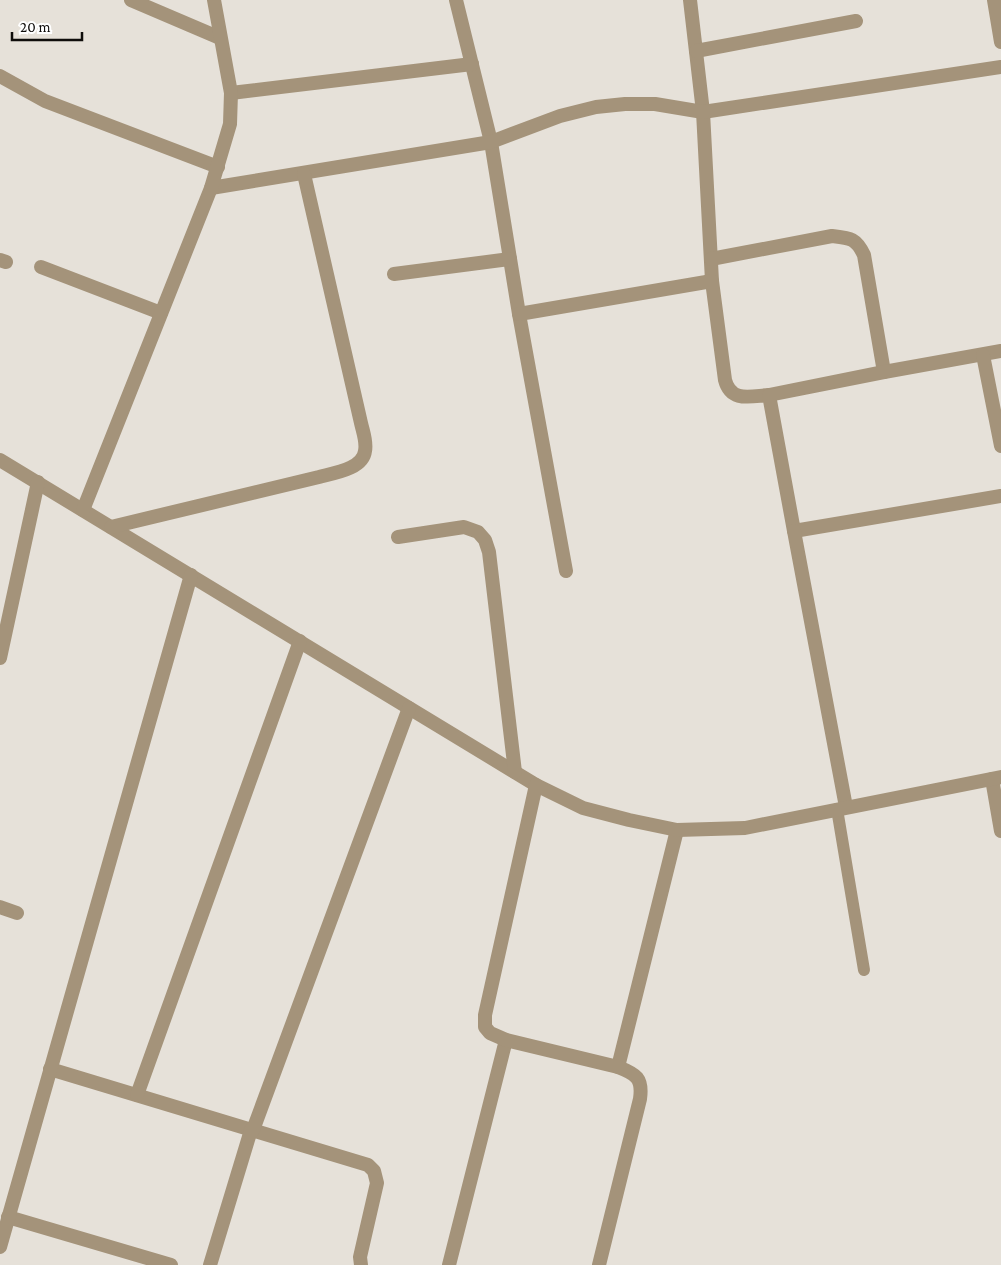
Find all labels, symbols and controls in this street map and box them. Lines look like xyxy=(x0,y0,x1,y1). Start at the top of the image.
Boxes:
scale bar xyxy=(12,10,82,42)
text: 20 m xyxy=(20,19,51,35)

